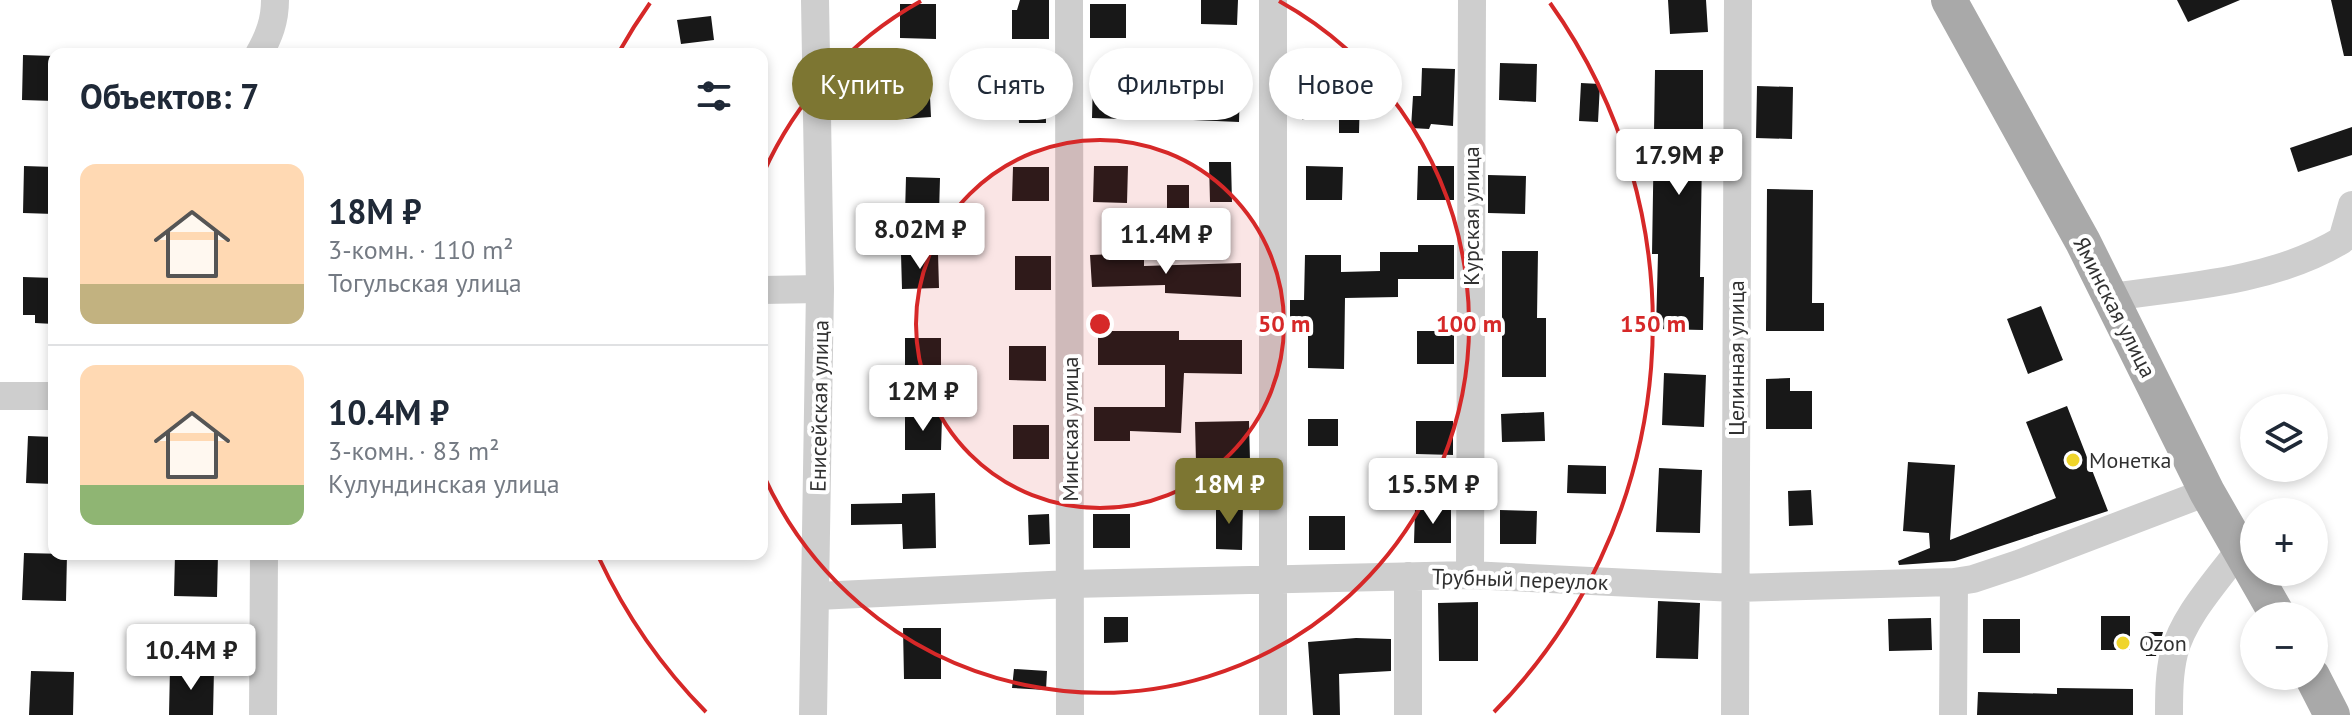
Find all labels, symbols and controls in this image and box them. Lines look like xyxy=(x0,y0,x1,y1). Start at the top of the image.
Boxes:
chip: Купить xyxy=(792,48,933,120)
chip: Снять xyxy=(949,48,1073,120)
chip: Фильтры xyxy=(1089,48,1253,120)
chip: Новое xyxy=(1269,48,1402,120)
text: Объектов: 7 xyxy=(80,74,259,118)
icon: filters xyxy=(692,74,736,118)
pin: 17.9M ₽ xyxy=(1605,129,1753,197)
text: 17.9M ₽ xyxy=(1634,138,1724,171)
street label: Курская улица xyxy=(1457,146,1485,286)
text: 18M ₽ xyxy=(328,189,422,233)
icon: home xyxy=(144,196,240,292)
pin: 8.02M ₽ xyxy=(846,203,994,271)
pin: 11.4M ₽ xyxy=(1092,208,1240,276)
text: 8.02M ₽ xyxy=(874,212,966,245)
text: 11.4M ₽ xyxy=(1120,217,1212,250)
street label: Яминская улица xyxy=(2068,232,2162,382)
text: 3-комн. · 110 m² xyxy=(328,233,514,266)
text: Тогульская улица xyxy=(328,266,522,299)
street label: Целинная улица xyxy=(1722,280,1750,436)
text: 50 m xyxy=(1258,308,1310,339)
text: 100 m xyxy=(1436,308,1502,339)
text: 150 m xyxy=(1620,308,1686,339)
centre of rings xyxy=(1086,310,1114,338)
street label: Енисейская улица xyxy=(804,320,834,492)
street label: Минская улица xyxy=(1056,357,1084,501)
pin: 12M ₽ xyxy=(867,365,979,433)
text: 12M ₽ xyxy=(887,374,959,407)
text: 10.4M ₽ xyxy=(328,390,449,434)
map controls xyxy=(2240,394,2328,690)
button: layers xyxy=(2240,394,2328,482)
icon: home xyxy=(144,397,240,493)
text: 3-комн. · 83 m² xyxy=(328,434,499,467)
place label: Монетка xyxy=(2089,446,2171,474)
marker: Монетка xyxy=(2064,451,2082,469)
pin: 18M ₽ xyxy=(1173,458,1285,526)
pin: 15.5M ₽ xyxy=(1359,458,1507,526)
text: Кулундинская улица xyxy=(328,467,560,500)
text: 18M ₽ xyxy=(1193,467,1265,500)
text: 15.5M ₽ xyxy=(1387,467,1479,500)
button: + xyxy=(2240,498,2328,586)
street label: Трубный переулок xyxy=(1431,562,1609,596)
button: − xyxy=(2240,602,2328,690)
pin: 10.4M ₽ xyxy=(117,624,265,692)
place label: Ozon xyxy=(2139,629,2187,657)
text: 10.4M ₽ xyxy=(145,633,237,666)
marker: Ozon xyxy=(2114,634,2132,652)

